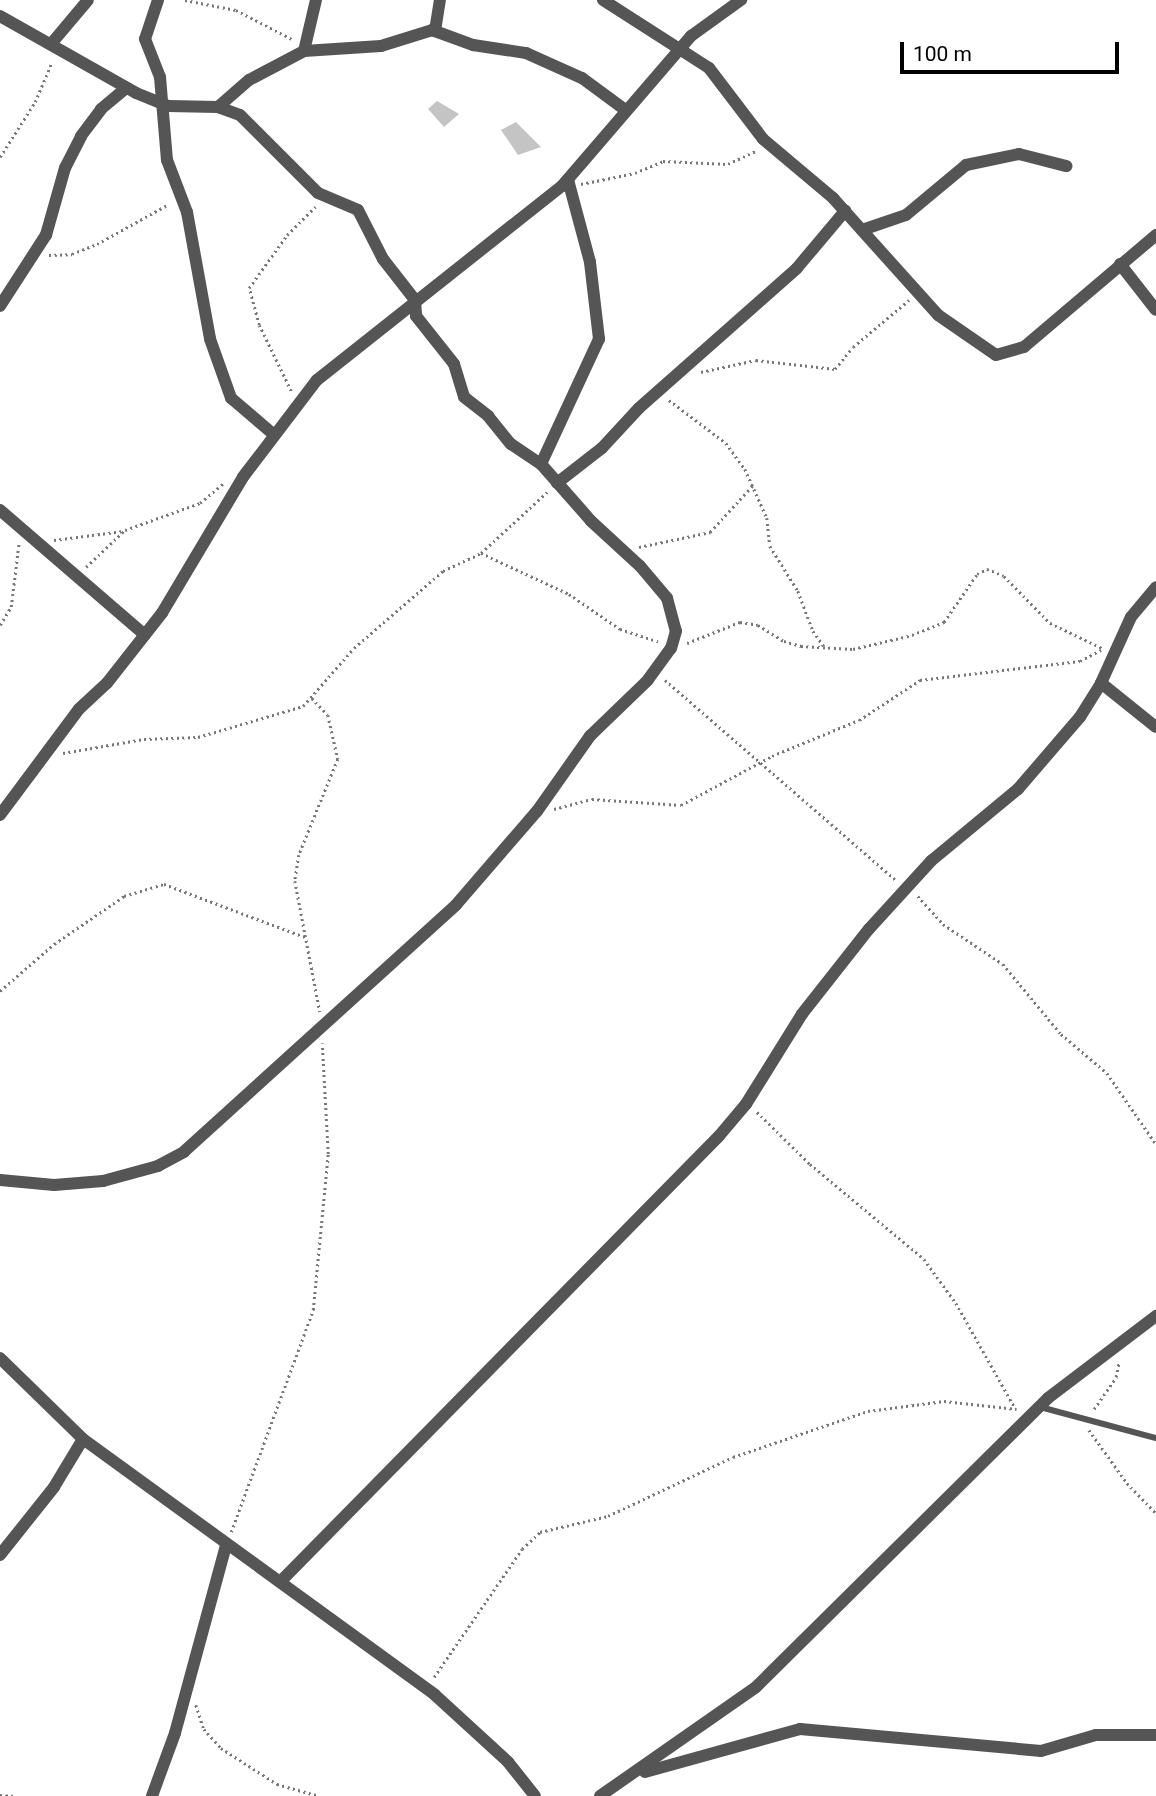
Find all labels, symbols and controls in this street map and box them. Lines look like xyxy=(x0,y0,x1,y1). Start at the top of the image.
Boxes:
scale bar xyxy=(904,28,1123,72)
text: 100 m xyxy=(913,42,972,66)

